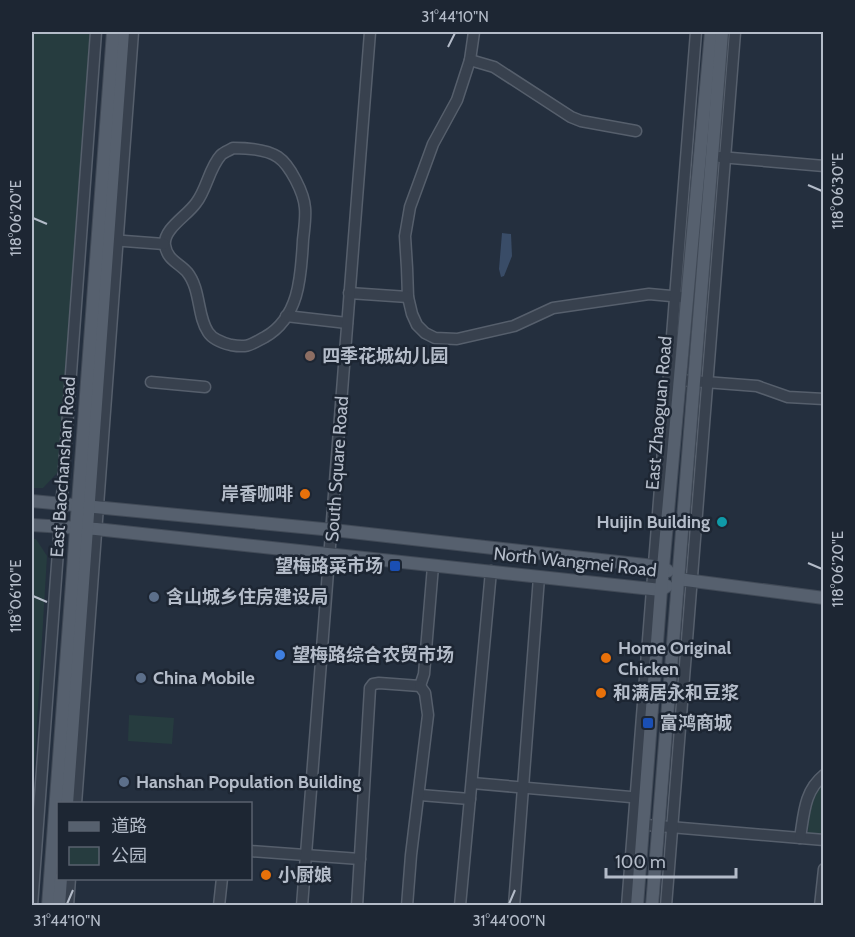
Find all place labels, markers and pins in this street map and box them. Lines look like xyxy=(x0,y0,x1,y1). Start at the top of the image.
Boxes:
place label: 四季花城幼儿园 xyxy=(322,345,448,367)
marker: 四季花城幼儿园 xyxy=(303,349,317,363)
place label: 岸香咖啡 xyxy=(221,483,293,505)
marker: 岸香咖啡 xyxy=(298,487,312,501)
place label: Huijin Building xyxy=(597,511,710,533)
marker: Huijin Building xyxy=(715,515,729,529)
place label: 望梅路菜市场 xyxy=(275,555,383,577)
marker: 望梅路菜市场 xyxy=(388,559,402,573)
place label: 含山城乡住房建设局 xyxy=(166,586,328,608)
marker: 含山城乡住房建设局 xyxy=(147,590,161,604)
place label: Home Original Chicken xyxy=(618,637,732,680)
place label: 望梅路综合农贸市场 xyxy=(292,644,454,666)
marker: 望梅路综合农贸市场 xyxy=(273,648,287,662)
marker: Home Original Chicken xyxy=(599,651,613,665)
place label: China Mobile xyxy=(153,667,255,689)
marker: China Mobile xyxy=(134,671,148,685)
place label: 和满居永和豆浆 xyxy=(613,682,739,704)
marker: 和满居永和豆浆 xyxy=(594,686,608,700)
place label: 富鸿商城 xyxy=(660,712,732,734)
marker: 富鸿商城 xyxy=(641,716,655,730)
place label: Hanshan Population Building xyxy=(136,771,361,793)
marker: Hanshan Population Building xyxy=(117,775,131,789)
place label: 小厨娘 xyxy=(278,864,332,886)
marker: 小厨娘 xyxy=(259,868,273,882)

